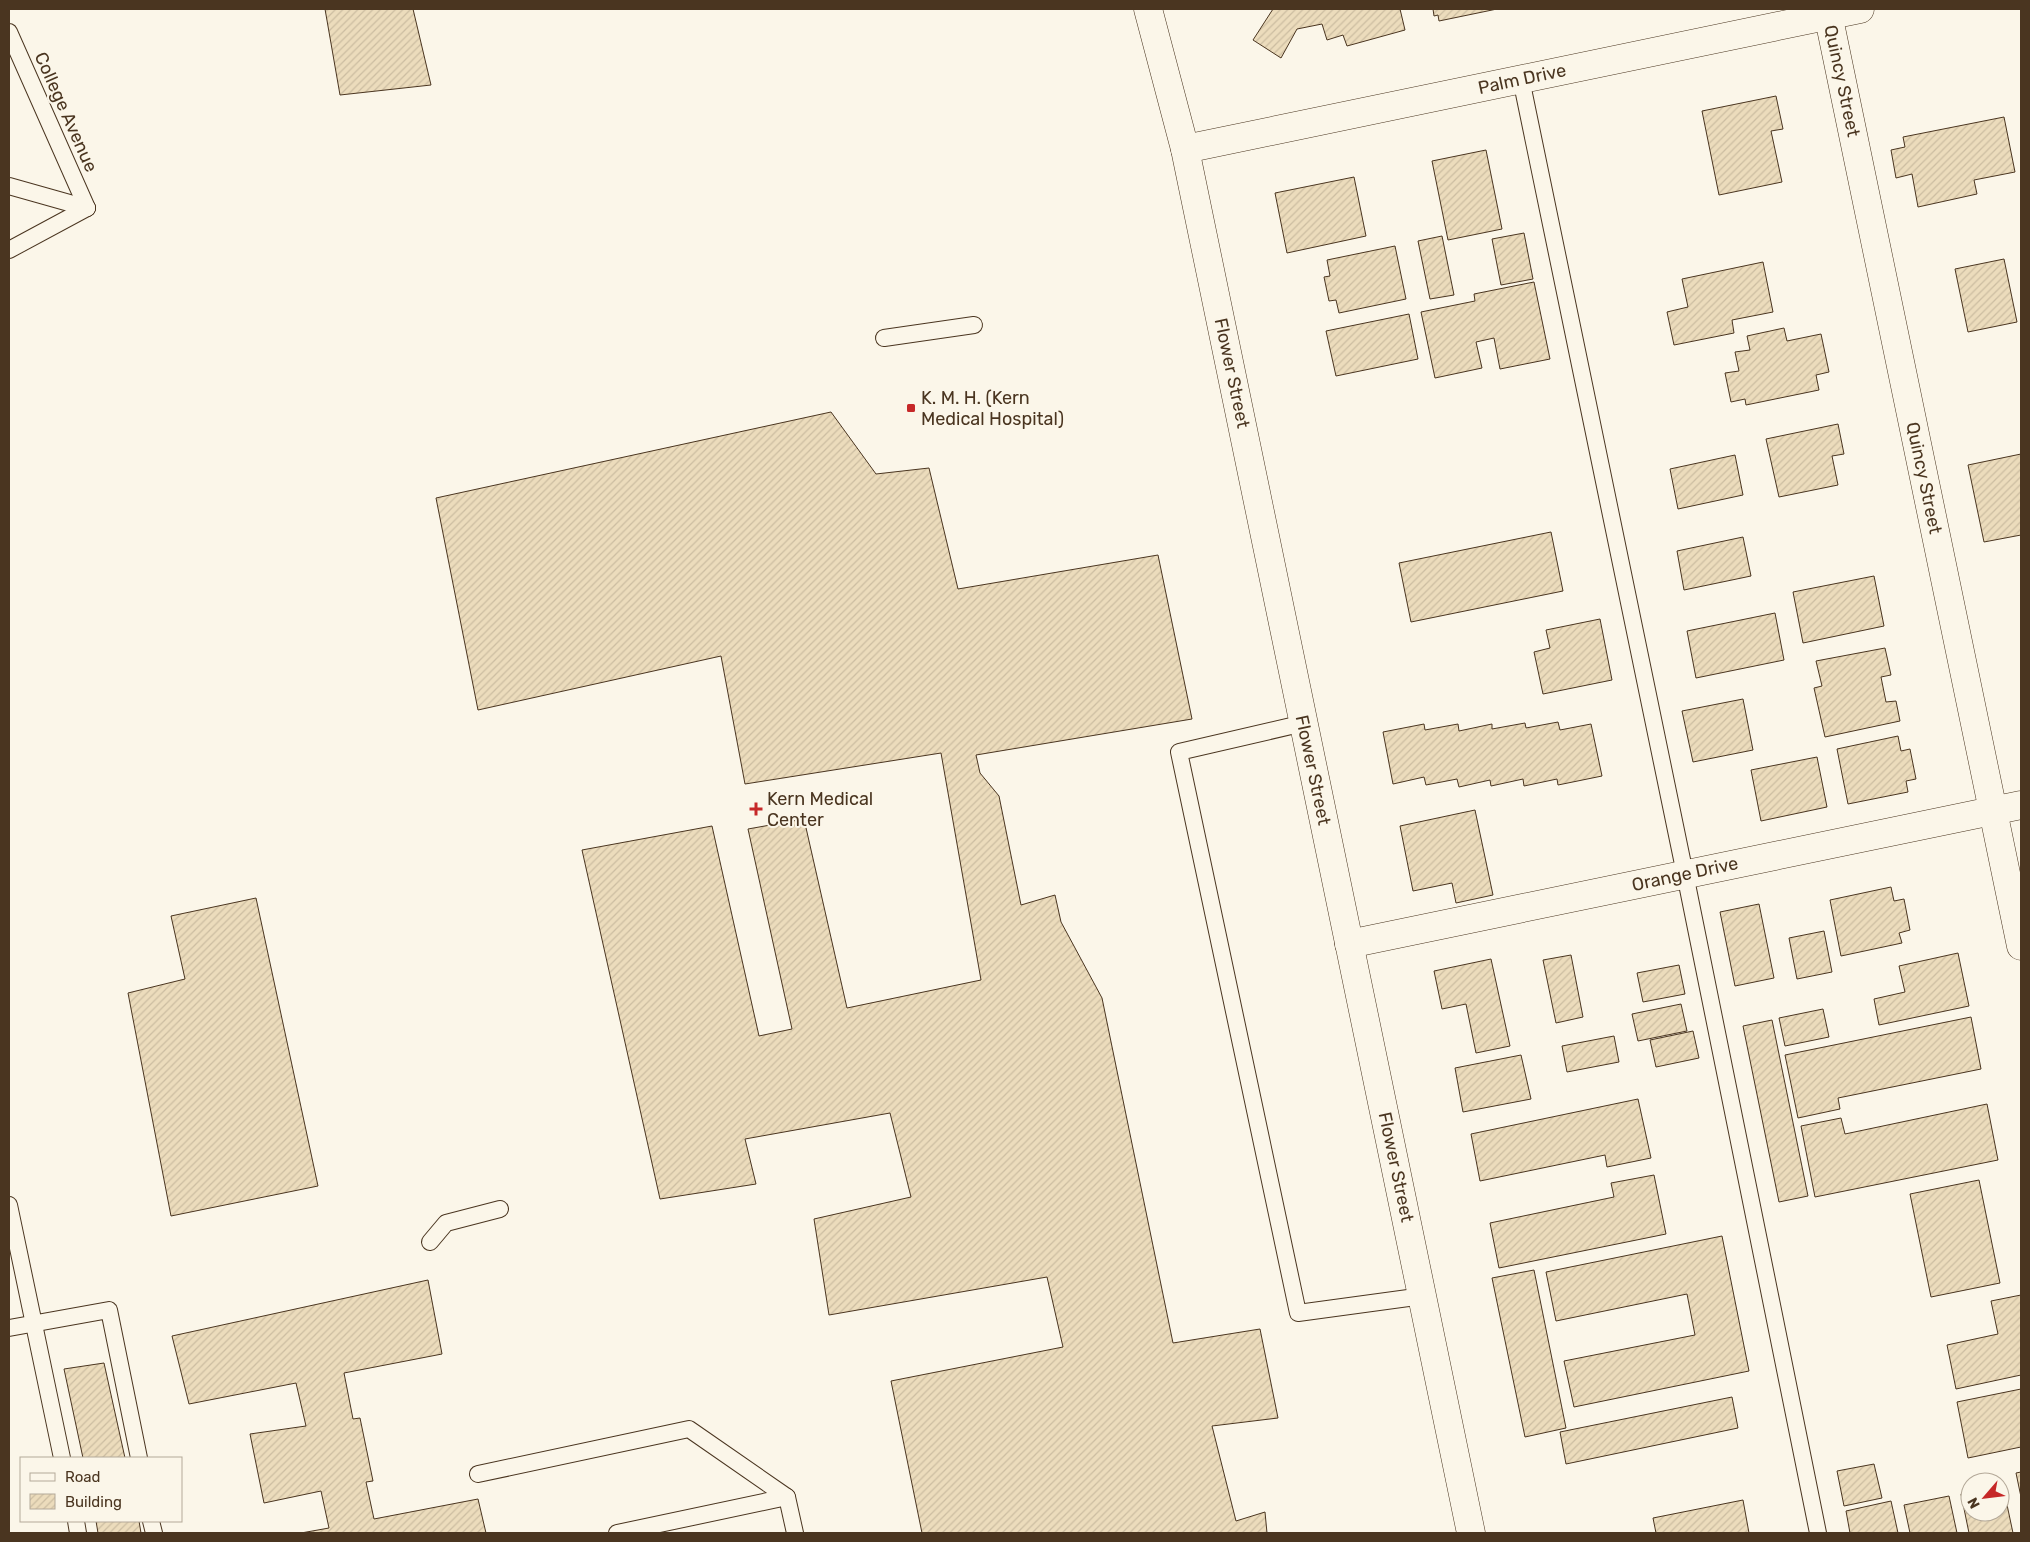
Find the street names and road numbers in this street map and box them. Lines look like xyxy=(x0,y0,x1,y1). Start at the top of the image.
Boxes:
street label: Quincy Street xyxy=(1819,23,1865,139)
street label: College Avenue xyxy=(30,49,102,175)
street label: Palm Drive xyxy=(1476,59,1568,99)
street label: Flower Street xyxy=(1210,316,1254,430)
street label: Quincy Street xyxy=(1901,420,1947,536)
street label: Flower Street xyxy=(1291,713,1335,827)
street label: Orange Drive xyxy=(1630,852,1740,896)
street label: Flower Street xyxy=(1374,1110,1418,1224)

